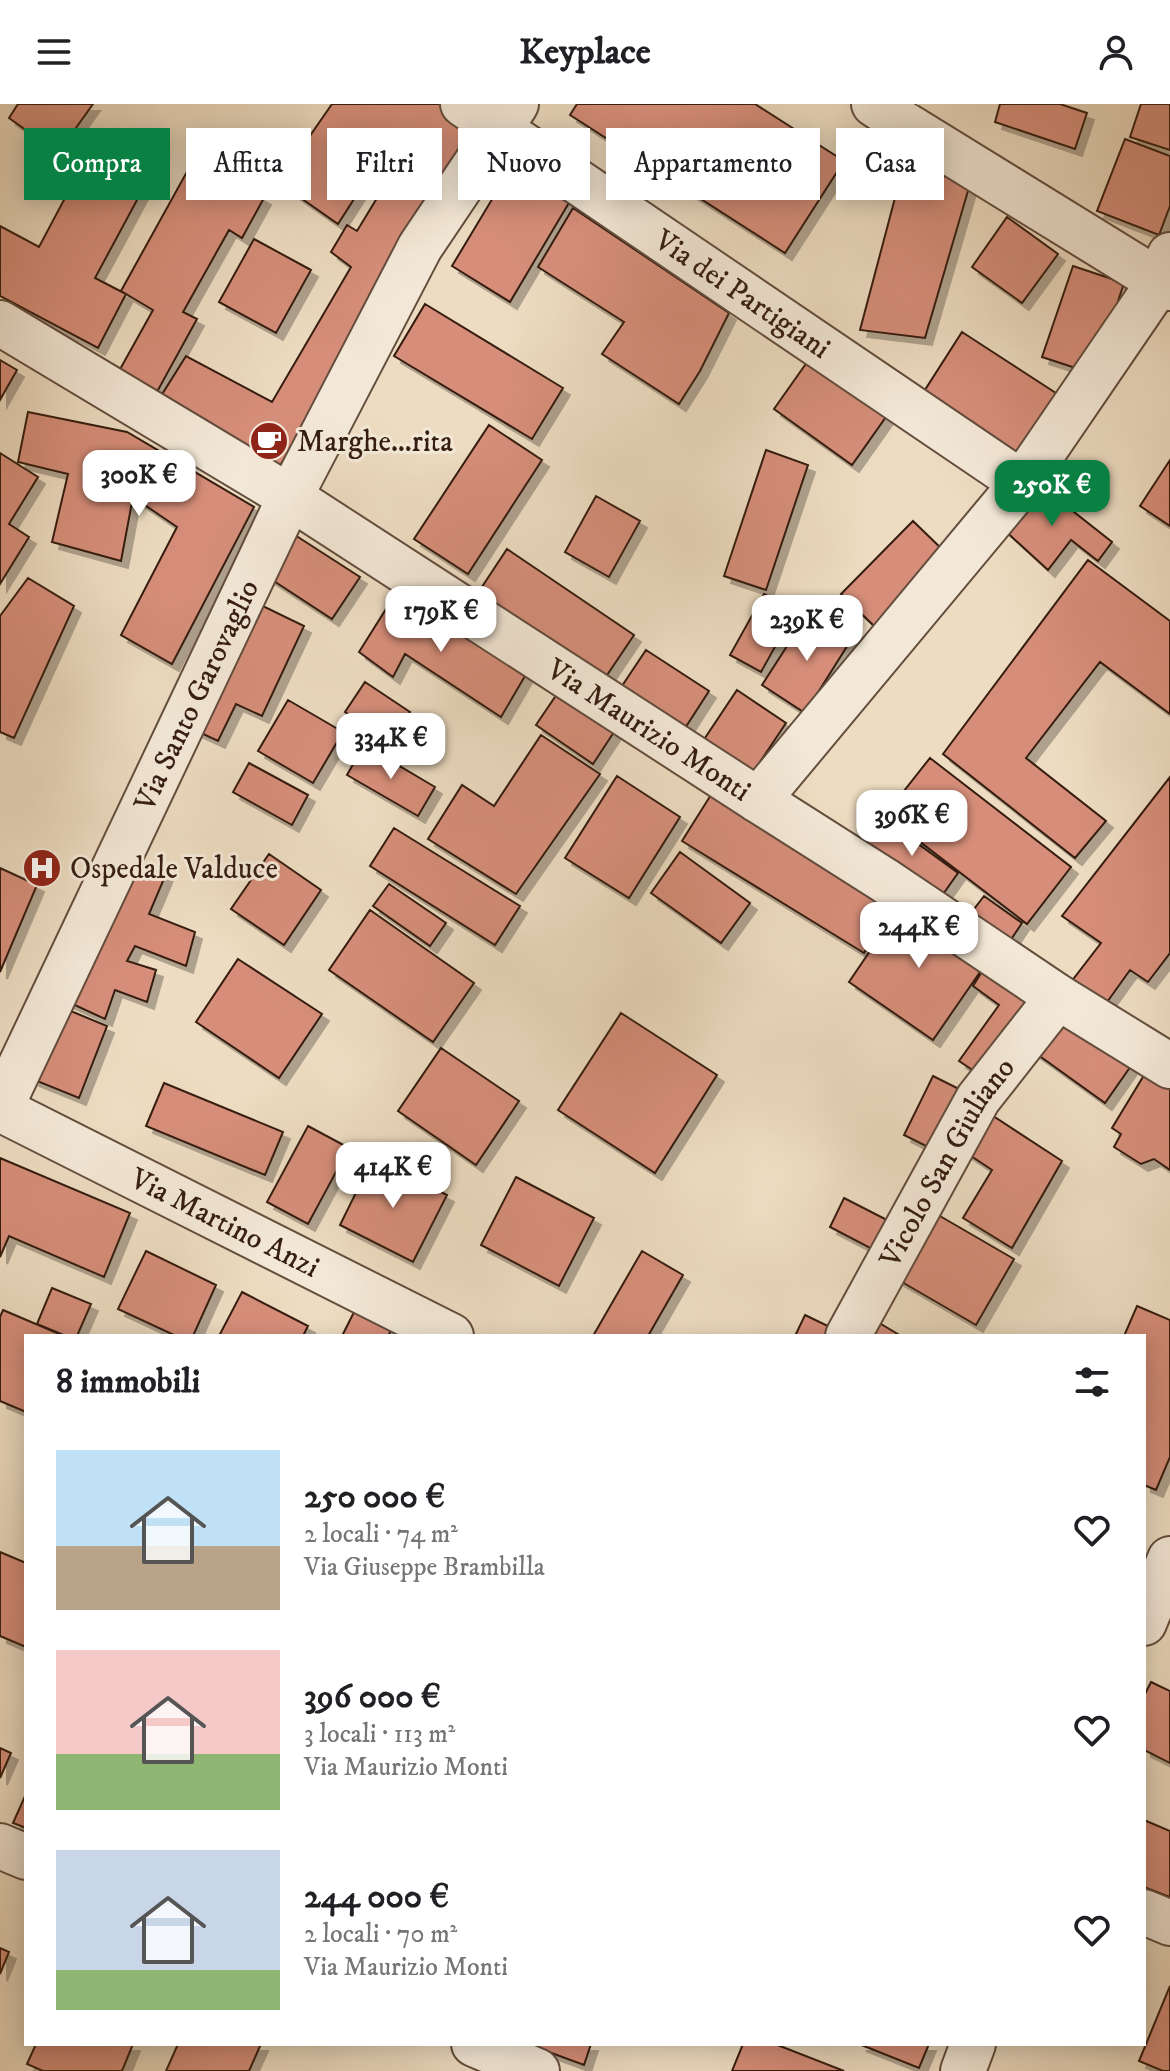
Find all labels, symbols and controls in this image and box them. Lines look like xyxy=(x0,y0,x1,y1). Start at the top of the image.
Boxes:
icon: menu xyxy=(32,30,76,74)
text: Keyplace xyxy=(519,30,651,75)
icon: person xyxy=(1094,30,1138,74)
chip: Compra xyxy=(24,128,170,200)
chip: Affitta xyxy=(186,128,311,200)
chip: Filtri xyxy=(327,128,442,200)
chip: Nuovo xyxy=(458,128,590,200)
chip: Appartamento xyxy=(606,128,820,200)
chip: Casa xyxy=(836,128,944,200)
street label: Via dei Partigiani xyxy=(646,222,837,368)
cafe icon: Marghe…rita xyxy=(248,420,290,462)
place label: Marghe…rita xyxy=(297,424,453,461)
pin: 300K € xyxy=(74,450,204,518)
text: 300K € xyxy=(101,459,177,492)
pin: 250K € xyxy=(987,460,1117,528)
text: 250K € xyxy=(1013,469,1091,502)
street label: Via Santo Garovaglio xyxy=(126,574,268,818)
pin: 179K € xyxy=(376,586,506,654)
text: 179K € xyxy=(403,595,479,628)
pin: 239K € xyxy=(742,595,872,663)
text: 239K € xyxy=(770,604,844,637)
street label: Via Maurizio Monti xyxy=(539,651,757,810)
pin: 334K € xyxy=(326,713,456,781)
text: 334K € xyxy=(354,722,428,755)
pin: 396K € xyxy=(847,790,977,858)
text: 396K € xyxy=(874,799,950,832)
hospital icon: Ospedale Valduce xyxy=(21,847,63,889)
place label: Ospedale Valduce xyxy=(70,851,278,888)
pin: 244K € xyxy=(854,902,984,970)
text: 244K € xyxy=(878,911,960,944)
street label: Vicolo San Giuliano xyxy=(872,1050,1024,1275)
pin: 414K € xyxy=(328,1142,458,1210)
text: 414K € xyxy=(354,1151,432,1184)
street label: Via Martino Anzi xyxy=(123,1160,325,1287)
icon: filters xyxy=(1070,1360,1114,1404)
text: 8 immobili xyxy=(56,1361,200,1403)
text: 250 000 € xyxy=(304,1476,445,1518)
icon: home xyxy=(120,1482,216,1578)
icon: heart xyxy=(1070,1508,1114,1552)
text: 2 locali · 74 m² xyxy=(304,1518,458,1551)
text: Via Giuseppe Brambilla xyxy=(304,1551,545,1584)
text: 396 000 € xyxy=(304,1676,441,1718)
icon: home xyxy=(120,1682,216,1778)
icon: heart xyxy=(1070,1708,1114,1752)
text: 3 locali · 113 m² xyxy=(304,1718,455,1751)
text: Via Maurizio Monti xyxy=(304,1751,508,1784)
text: 244 000 € xyxy=(304,1876,449,1918)
icon: home xyxy=(120,1882,216,1978)
icon: heart xyxy=(1070,1908,1114,1952)
text: 2 locali · 70 m² xyxy=(304,1918,457,1951)
text: Via Maurizio Monti xyxy=(304,1951,508,1984)

